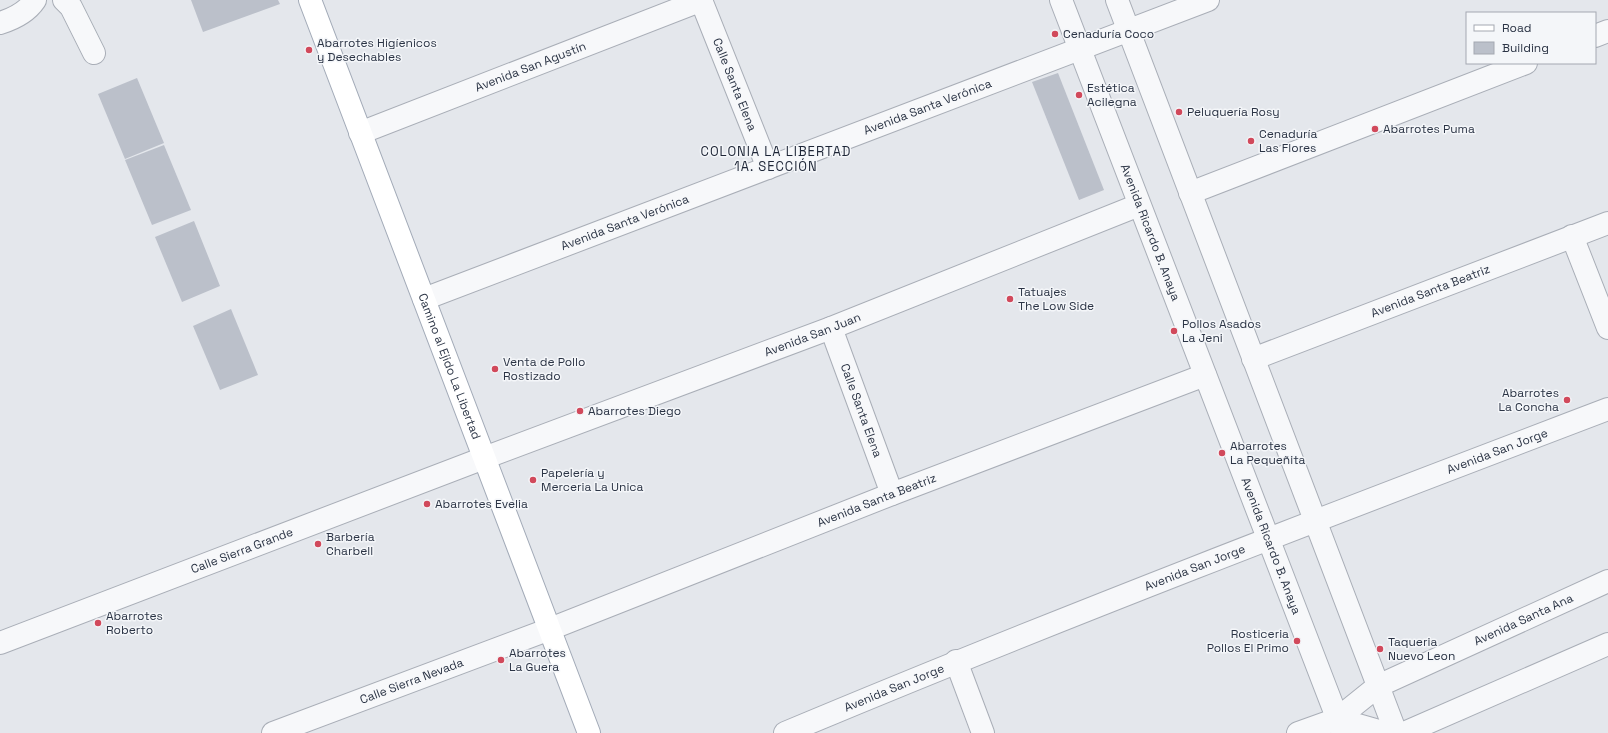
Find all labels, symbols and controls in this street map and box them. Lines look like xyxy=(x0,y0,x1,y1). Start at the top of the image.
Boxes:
legend xyxy=(1466,12,1596,64)
text: Road xyxy=(1502,20,1531,36)
place label: Cenaduría Coco xyxy=(1063,26,1154,42)
marker: Cenaduría Coco xyxy=(1050,29,1060,39)
place label: Abarrotes Higíenicos y Desechables xyxy=(317,35,437,65)
street label: Calle Santa Elena xyxy=(709,36,760,133)
street label: Avenida San Agustín xyxy=(473,38,588,96)
text: Building xyxy=(1502,40,1549,56)
marker: Abarrotes Higíenicos y Desechables xyxy=(304,45,314,55)
street label: Avenida Santa Verónica xyxy=(861,75,994,139)
place label: Estética Acilegna xyxy=(1087,80,1137,110)
marker: Estética Acilegna xyxy=(1074,90,1084,100)
place label: Peluquería Rosy xyxy=(1187,104,1280,120)
marker: Peluquería Rosy xyxy=(1174,107,1184,117)
place label: Abarrotes Puma xyxy=(1383,121,1475,137)
marker: Abarrotes Puma xyxy=(1370,124,1380,134)
place label: Cenaduría Las Flores xyxy=(1259,126,1317,156)
marker: Cenaduría Las Flores xyxy=(1246,136,1256,146)
district label: COLONIA LA LIBERTAD 1A. SECCIÓN xyxy=(701,143,851,175)
street label: Avenida Ricardo B. Anaya xyxy=(1117,162,1184,303)
street label: Avenida Santa Verónica xyxy=(559,191,691,254)
street label: Avenida Santa Beatriz xyxy=(1368,261,1492,321)
place label: Tatuajes The Low Side xyxy=(1018,284,1094,314)
street label: Camino al Ejido La Libertad xyxy=(414,291,485,442)
marker: Tatuajes The Low Side xyxy=(1005,294,1015,304)
street label: Avenida San Juan xyxy=(762,309,863,360)
place label: Pollos Asados La Jeni xyxy=(1182,316,1261,346)
marker: Pollos Asados La Jeni xyxy=(1169,326,1179,336)
place label: Venta de Pollo Rostizado xyxy=(503,354,585,384)
street label: Calle Santa Elena xyxy=(837,361,886,460)
marker: Venta de Pollo Rostizado xyxy=(490,364,500,374)
place label: Abarrotes La Concha xyxy=(1499,385,1559,415)
marker: Abarrotes La Concha xyxy=(1562,395,1572,405)
place label: Abarrotes Diego xyxy=(588,403,681,419)
marker: Abarrotes Diego xyxy=(575,406,585,416)
street label: Avenida San Jorge xyxy=(1444,425,1550,478)
place label: Abarrotes La Pequeñita xyxy=(1230,438,1306,468)
marker: Abarrotes La Pequeñita xyxy=(1217,448,1227,458)
place label: Papelería y Merceria La Unica xyxy=(541,465,644,495)
street label: Avenida Santa Beatriz xyxy=(815,470,939,531)
marker: Papelería y Merceria La Unica xyxy=(528,475,538,485)
street label: Avenida Ricardo B. Anaya xyxy=(1237,475,1305,617)
place label: Abarrotes Evelia xyxy=(435,496,528,512)
marker: Abarrotes Evelia xyxy=(422,499,432,509)
street label: Calle Sierra Grande xyxy=(188,524,295,577)
place label: Barbería Charbell xyxy=(326,529,375,559)
marker: Barbería Charbell xyxy=(313,539,323,549)
street label: Avenida San Jorge xyxy=(1142,541,1248,595)
street label: Avenida Santa Ana xyxy=(1471,590,1576,649)
place label: Abarrotes Roberto xyxy=(106,608,163,638)
marker: Abarrotes Roberto xyxy=(93,618,103,628)
place label: Rosticeria Pollos El Primo xyxy=(1207,626,1289,656)
place label: Taqueria Nuevo Leon xyxy=(1388,634,1455,664)
marker: Rosticeria Pollos El Primo xyxy=(1292,636,1302,646)
marker: Taqueria Nuevo Leon xyxy=(1375,644,1385,654)
place label: Abarrotes La Guera xyxy=(509,645,566,675)
street label: Calle Sierra Nevada xyxy=(357,654,466,708)
marker: Abarrotes La Guera xyxy=(496,655,506,665)
street label: Avenida San Jorge xyxy=(842,660,946,716)

